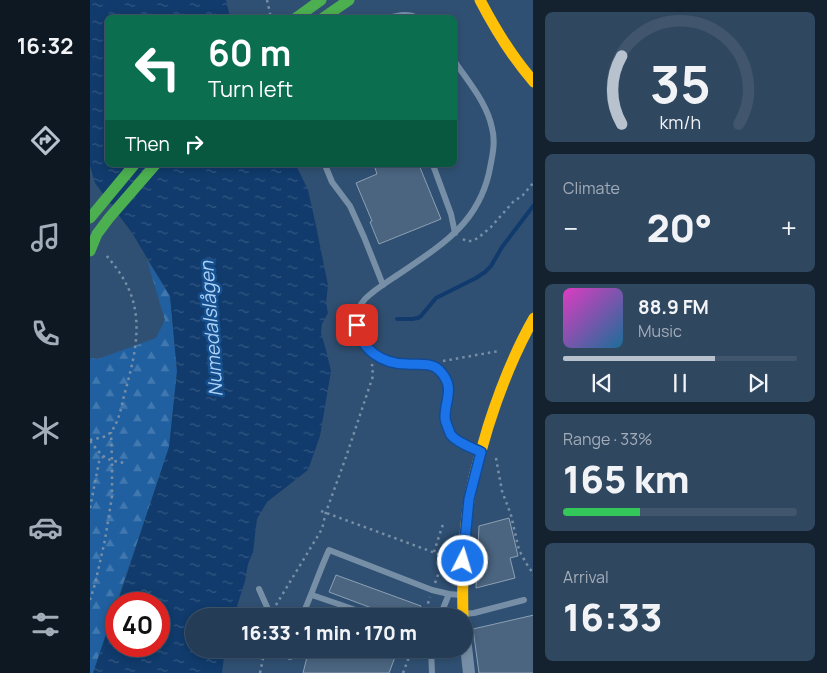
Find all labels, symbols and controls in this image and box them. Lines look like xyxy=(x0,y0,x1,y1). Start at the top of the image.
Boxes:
text: 60 m xyxy=(208,29,291,77)
text: 16:32 xyxy=(17,31,73,61)
icon: left xyxy=(125,35,190,100)
text: 35 xyxy=(650,48,710,119)
text: Turn left xyxy=(208,74,293,104)
text: km/h xyxy=(659,110,701,134)
icon: directions xyxy=(28,123,63,158)
icon: right xyxy=(180,130,208,158)
text: Then xyxy=(125,131,170,157)
text: Climate xyxy=(563,177,620,199)
text: 20° xyxy=(647,201,712,253)
text: − xyxy=(563,209,578,247)
text: + xyxy=(781,209,797,247)
icon: music xyxy=(28,220,63,255)
water label: Numedalslågen xyxy=(193,260,229,398)
text: 88.9 FM xyxy=(638,294,709,320)
pin xyxy=(336,304,378,346)
icon: arrive xyxy=(343,311,371,339)
icon: phone xyxy=(28,316,63,351)
text: Music xyxy=(638,320,682,342)
icon: previous xyxy=(588,369,616,397)
icon: pause xyxy=(666,369,694,397)
icon: next xyxy=(744,369,772,397)
icon: climate xyxy=(28,413,63,448)
text: Range · 33% xyxy=(563,428,652,450)
text: 165 km xyxy=(563,452,690,504)
icon: car xyxy=(28,510,63,545)
position arrow xyxy=(436,534,488,586)
text: Arrival xyxy=(563,566,609,588)
text: 16:33 xyxy=(563,590,662,642)
speed limit sign: 40 xyxy=(105,592,170,657)
icon: filters xyxy=(28,607,63,642)
text: 16:33 · 1 min · 170 m xyxy=(241,620,417,646)

